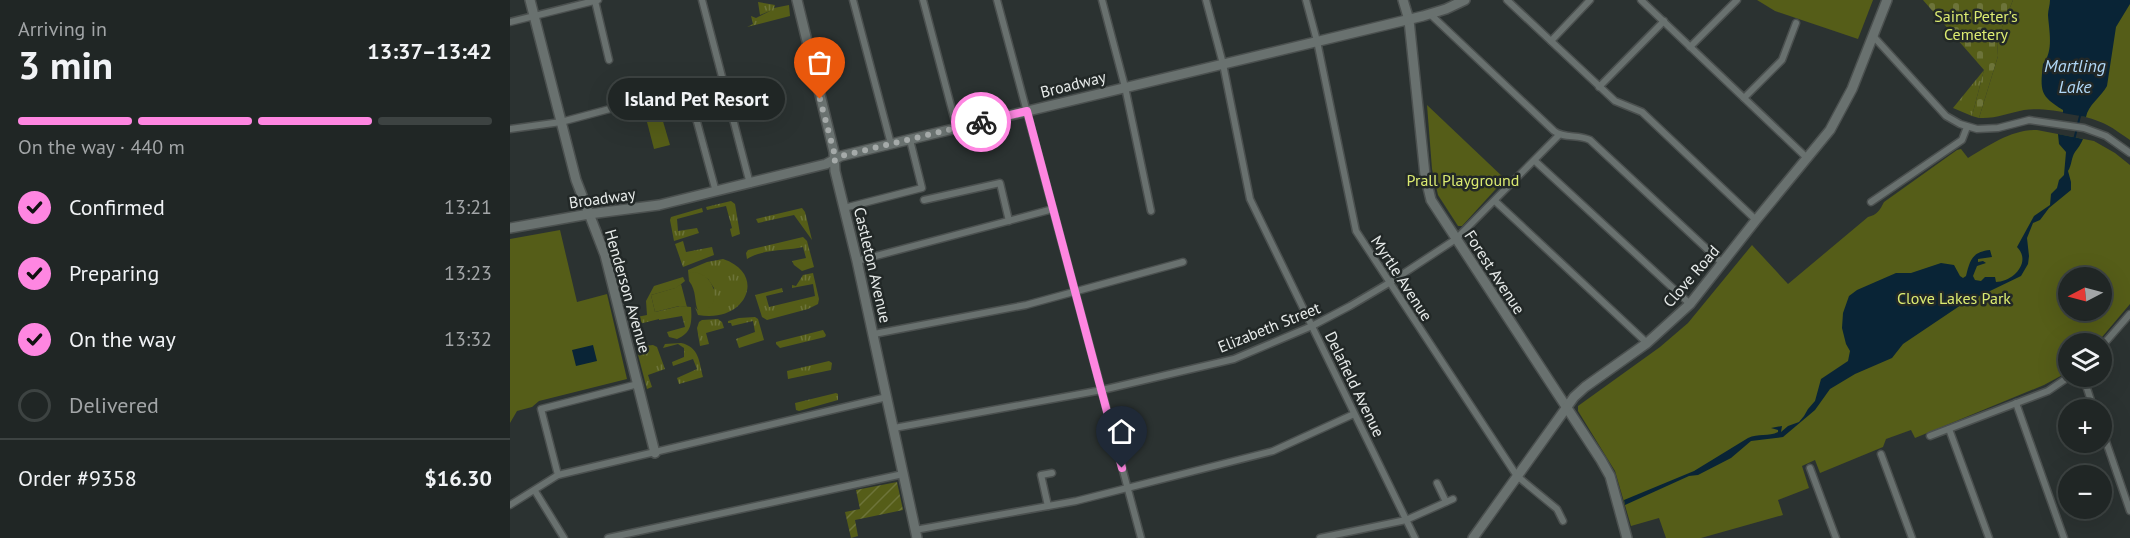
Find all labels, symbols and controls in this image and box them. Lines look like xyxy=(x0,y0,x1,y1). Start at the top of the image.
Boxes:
park label: Saint Peter’s Cemetery xyxy=(1934,6,2018,44)
text: Arriving in xyxy=(18,16,107,42)
text: 13:37–13:42 xyxy=(367,37,492,65)
pin xyxy=(794,37,845,99)
text: 3 min xyxy=(18,39,113,90)
icon: bag xyxy=(803,46,836,79)
water label: Martling Lake xyxy=(2044,54,2106,98)
street label: Broadway xyxy=(1038,66,1108,102)
callout: Island Pet Resort xyxy=(607,78,784,120)
text: Island Pet Resort xyxy=(624,86,769,112)
courier xyxy=(951,92,1011,152)
icon: bike xyxy=(965,106,998,139)
text: On the way · 440 m xyxy=(18,134,185,160)
park label: Prall Playground xyxy=(1407,170,1519,190)
street label: Broadway xyxy=(567,183,637,213)
icon: check xyxy=(18,191,51,224)
text: Confirmed xyxy=(69,193,165,221)
text: 13:21 xyxy=(444,194,492,220)
street label: Castleton Avenue xyxy=(850,205,896,325)
street label: Forest Avenue xyxy=(1460,226,1530,318)
street label: Henderson Avenue xyxy=(601,227,655,355)
street label: Myrtle Avenue xyxy=(1367,231,1437,325)
street label: Clove Road xyxy=(1659,241,1723,311)
icon: check xyxy=(18,257,51,290)
text: Preparing xyxy=(69,259,159,287)
text: 13:23 xyxy=(444,260,492,286)
north arrow xyxy=(2058,267,2112,321)
map controls xyxy=(2058,267,2112,519)
park label: Clove Lakes Park xyxy=(1897,288,2011,308)
street label: Elizabeth Street xyxy=(1215,297,1324,357)
icon: check xyxy=(18,323,51,356)
text: On the way xyxy=(69,325,176,353)
text: 13:32 xyxy=(444,326,492,352)
street label: Delafield Avenue xyxy=(1321,328,1389,440)
button: layers xyxy=(2058,333,2112,387)
text: Delivered xyxy=(69,391,159,419)
button: + xyxy=(2058,399,2112,453)
pin xyxy=(1096,406,1147,468)
icon: home xyxy=(1105,415,1138,448)
text: Order #9358 xyxy=(18,464,137,492)
text: $16.30 xyxy=(424,464,492,492)
button: − xyxy=(2058,465,2112,519)

